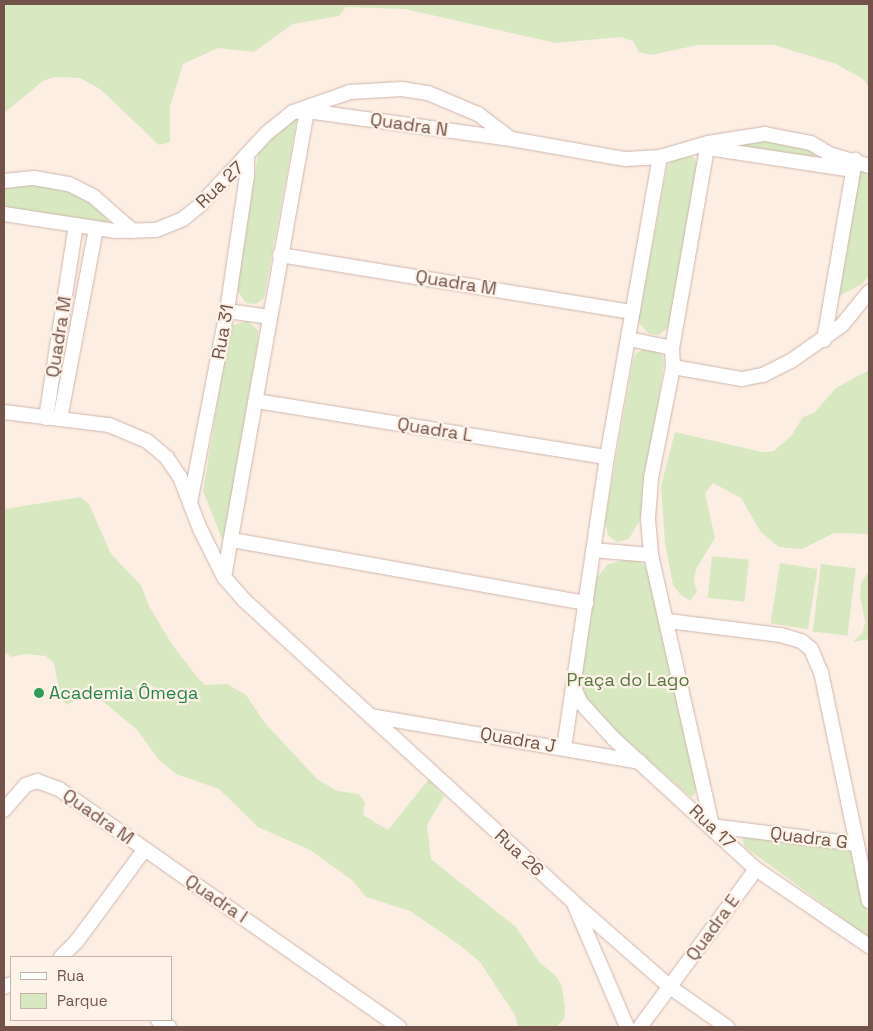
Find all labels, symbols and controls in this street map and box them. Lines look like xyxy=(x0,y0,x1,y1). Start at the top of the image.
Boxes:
street label: Quadra N xyxy=(369,109,449,141)
street label: Rua 27 xyxy=(192,157,248,213)
street label: Quadra M xyxy=(414,266,498,300)
street label: Quadra M xyxy=(42,295,76,379)
street label: Rua 31 xyxy=(208,303,238,361)
street label: Quadra L xyxy=(396,413,474,447)
park label: Praça do Lago xyxy=(566,669,690,691)
place label: Academia Ômega xyxy=(49,682,198,704)
marker: Academia Ômega xyxy=(33,687,45,699)
street label: Quadra J xyxy=(478,723,558,757)
street label: Quadra M xyxy=(58,785,138,849)
street label: Rua 17 xyxy=(685,800,739,854)
street label: Quadra G xyxy=(769,823,849,853)
street label: Rua 26 xyxy=(490,825,548,881)
street label: Quadra I xyxy=(181,870,251,928)
street label: Quadra E xyxy=(682,891,744,965)
legend xyxy=(10,956,172,1021)
text: Rua xyxy=(57,966,84,985)
text: Parque xyxy=(57,991,108,1010)

